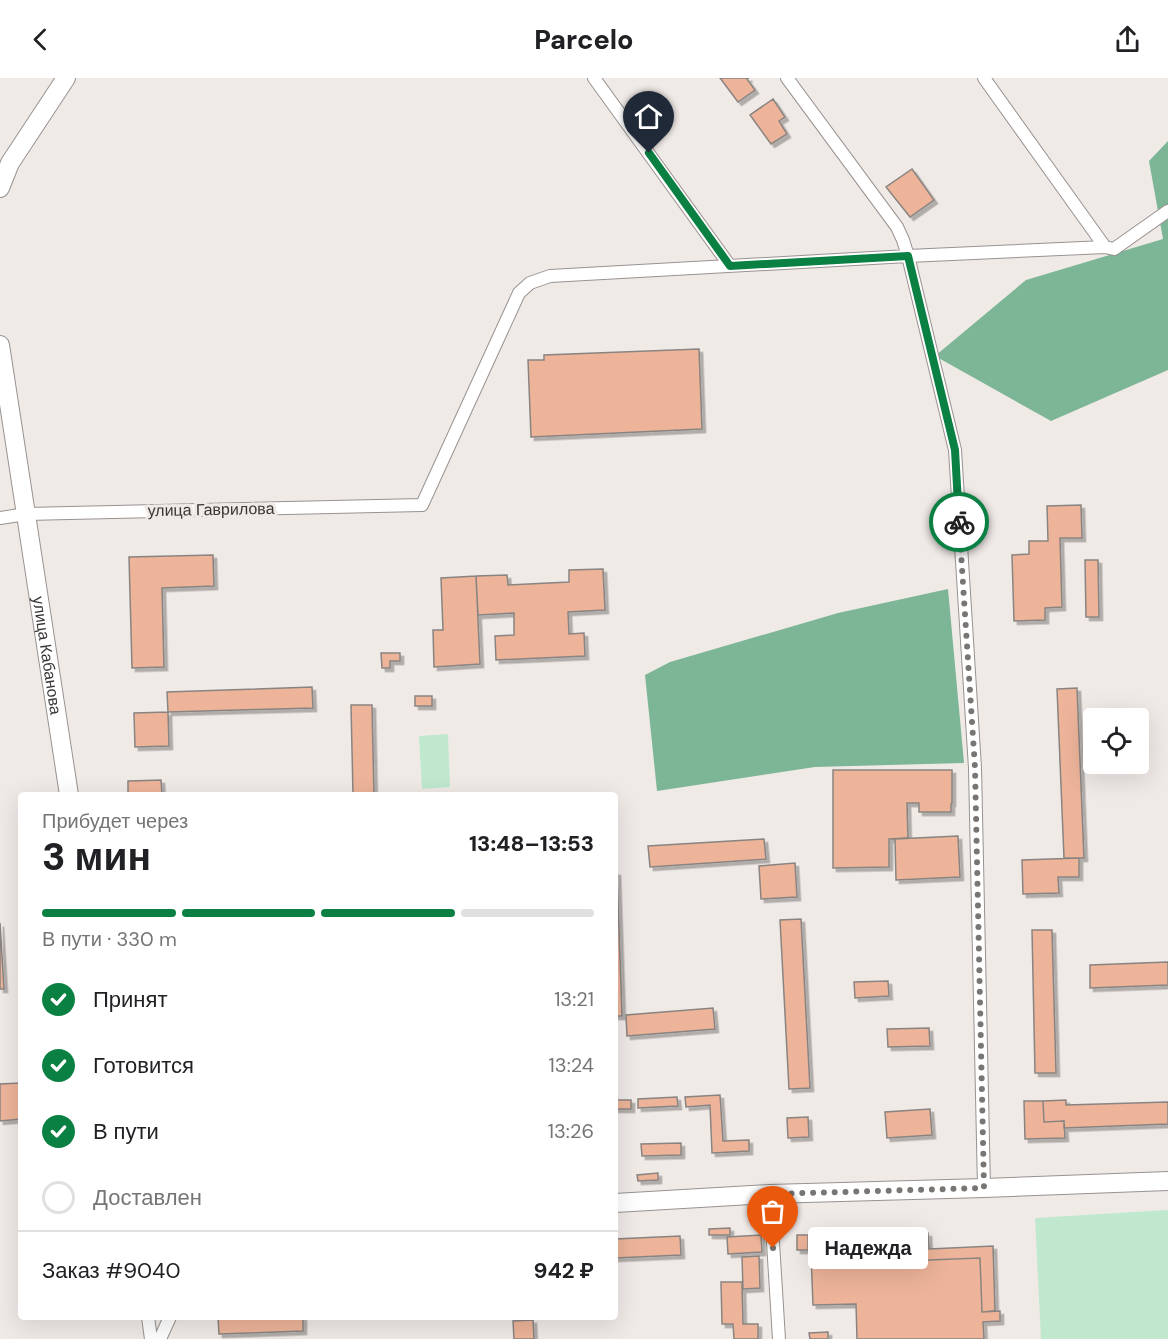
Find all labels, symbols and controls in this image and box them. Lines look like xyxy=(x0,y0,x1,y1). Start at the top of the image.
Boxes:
text: Parcelo xyxy=(534,22,634,57)
icon: back xyxy=(24,23,57,56)
icon: share xyxy=(1111,23,1144,56)
pin xyxy=(623,91,674,153)
icon: home xyxy=(632,100,665,133)
courier xyxy=(929,492,989,552)
street label: улица Гаврилова xyxy=(147,498,275,521)
icon: bike xyxy=(943,506,976,539)
street label: улица Кабанова xyxy=(28,595,67,716)
map controls xyxy=(1083,708,1149,774)
button: locate xyxy=(1083,708,1149,774)
text: Прибудет через xyxy=(42,808,188,834)
text: 13:48–13:53 xyxy=(469,829,594,858)
text: 3 мин xyxy=(42,831,151,882)
text: В пути · 330 m xyxy=(42,926,177,952)
icon: check xyxy=(42,983,75,1016)
text: Принят xyxy=(93,985,167,1014)
text: 13:21 xyxy=(554,986,594,1012)
icon: check xyxy=(42,1049,75,1082)
text: Готовится xyxy=(93,1051,194,1080)
text: 13:24 xyxy=(549,1052,594,1078)
icon: check xyxy=(42,1115,75,1148)
text: В пути xyxy=(93,1117,159,1146)
text: 13:26 xyxy=(548,1118,594,1144)
text: Доставлен xyxy=(93,1183,202,1212)
pin xyxy=(747,1186,798,1248)
icon: bag xyxy=(756,1195,789,1228)
callout: Надежда xyxy=(809,1227,929,1269)
text: Надежда xyxy=(824,1235,912,1261)
text: Заказ #9040 xyxy=(42,1256,181,1285)
text: 942 ₽ xyxy=(533,1256,594,1285)

